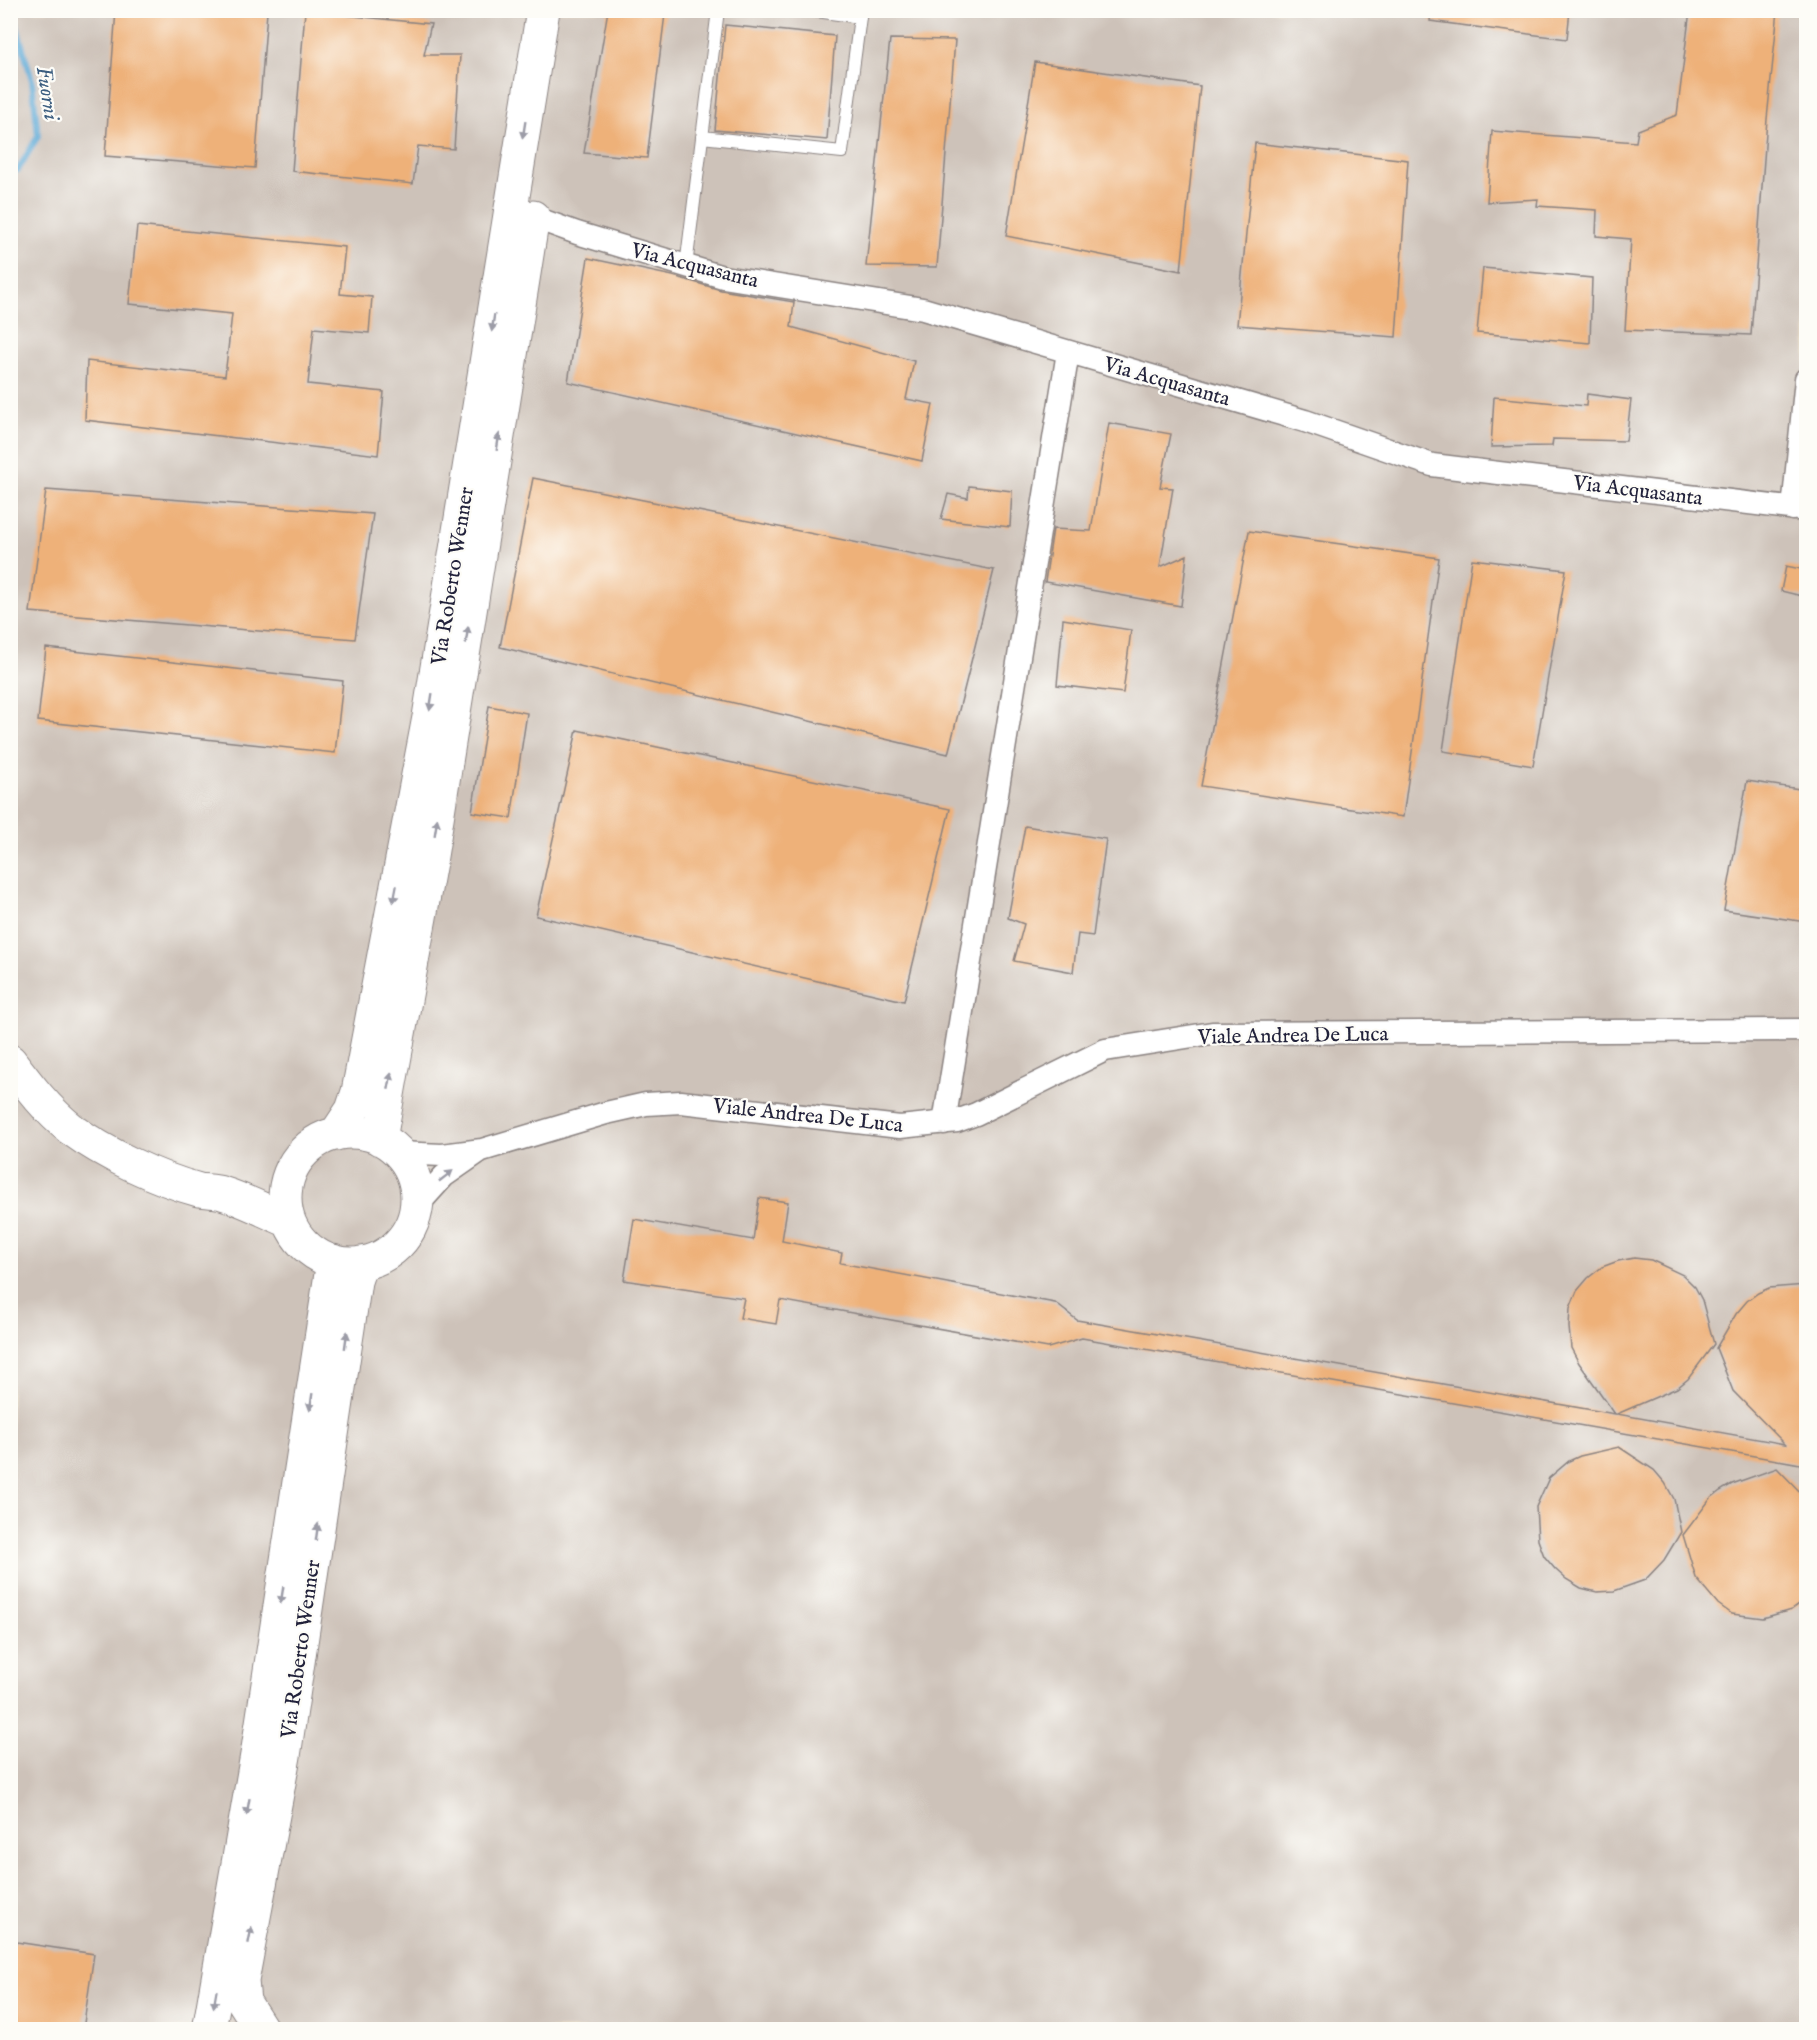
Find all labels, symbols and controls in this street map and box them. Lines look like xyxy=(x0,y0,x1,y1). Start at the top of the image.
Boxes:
water label: Fuorni xyxy=(29,64,65,124)
one-way arrow xyxy=(519,121,528,140)
street label: Via Acquasanta xyxy=(627,237,762,296)
one-way arrow xyxy=(488,314,497,333)
street label: Via Acquasanta xyxy=(1099,351,1234,414)
one-way arrow xyxy=(493,432,502,451)
street label: Via Acquasanta xyxy=(1570,470,1705,513)
street label: Via Roberto Wenner xyxy=(426,485,481,668)
one-way arrow xyxy=(463,625,472,644)
one-way arrow xyxy=(427,693,436,712)
one-way arrow xyxy=(432,817,441,836)
one-way arrow xyxy=(390,884,399,903)
street label: Viale Andrea De Luca xyxy=(1196,1021,1390,1052)
one-way arrow xyxy=(386,1071,395,1090)
street label: Viale Andrea De Luca xyxy=(711,1093,905,1140)
one-way arrow xyxy=(438,1169,454,1182)
one-way arrow xyxy=(342,1330,351,1349)
one-way arrow xyxy=(307,1392,316,1411)
one-way arrow xyxy=(313,1523,322,1542)
street label: Via Roberto Wenner xyxy=(275,1558,327,1741)
one-way arrow xyxy=(277,1585,286,1604)
one-way arrow xyxy=(243,1798,252,1817)
one-way arrow xyxy=(246,1926,255,1945)
one-way arrow xyxy=(210,1990,219,2009)

